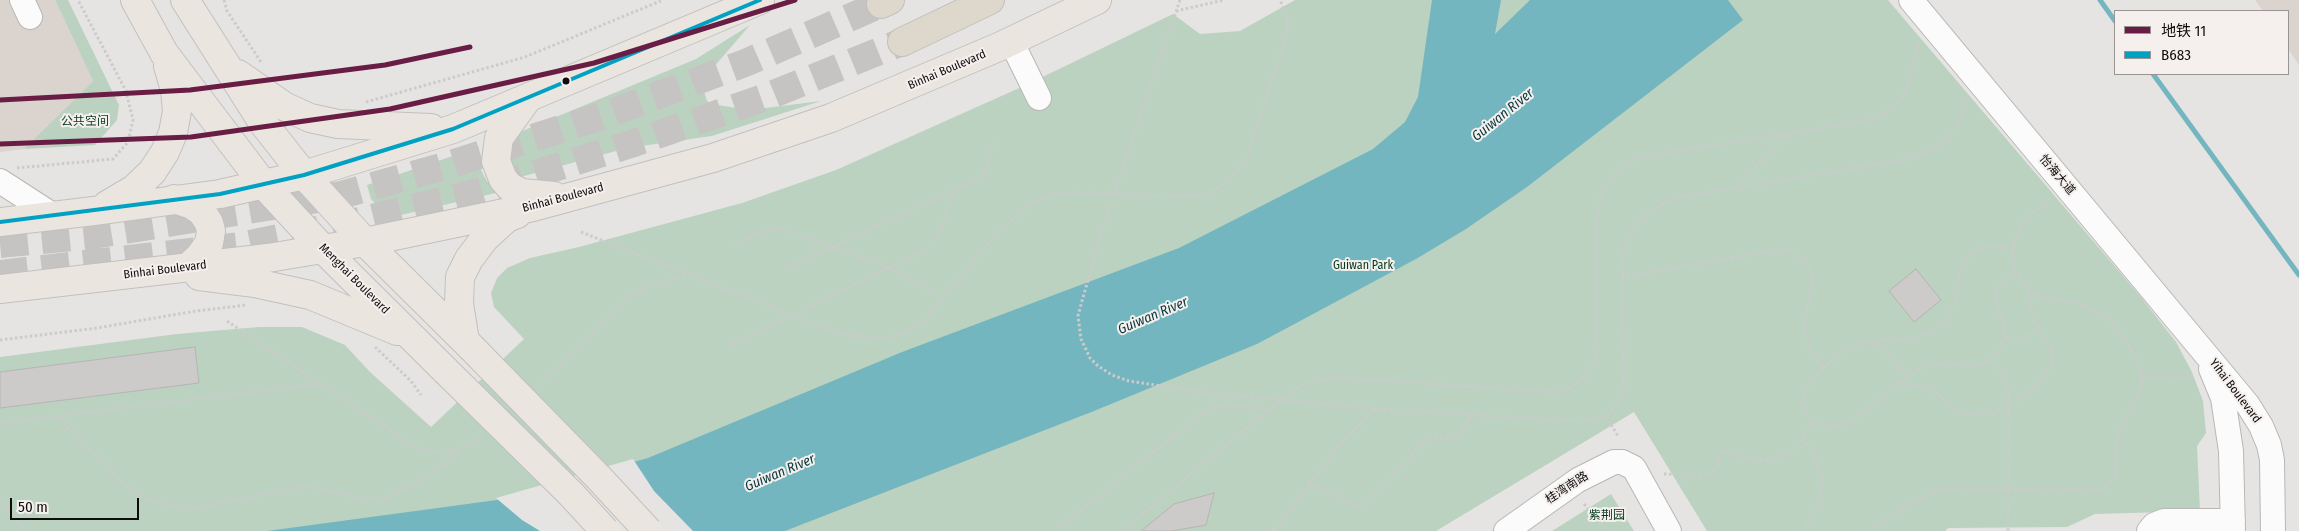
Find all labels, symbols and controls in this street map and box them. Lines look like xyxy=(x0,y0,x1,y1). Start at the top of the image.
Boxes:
legend xyxy=(2114,10,2289,75)
text: 地铁 11 xyxy=(2161,22,2206,40)
text: B683 xyxy=(2161,46,2191,64)
street label: Binhai Boulevard xyxy=(906,47,988,93)
unlabelled marker xyxy=(561,76,571,86)
water label: Guiwan River xyxy=(1469,85,1537,145)
park label: 公共空间 xyxy=(61,115,109,129)
street label: 怡海大道 xyxy=(2036,152,2078,198)
street label: Binhai Boulevard xyxy=(521,180,605,216)
street label: Menghai Boulevard xyxy=(316,241,392,317)
street label: Binhai Boulevard xyxy=(123,258,207,282)
park label: Guiwan Park xyxy=(1333,259,1393,273)
water label: Guiwan River xyxy=(1115,294,1191,338)
street label: Yihai Boulevard xyxy=(2206,356,2264,426)
water label: Guiwan River xyxy=(742,451,818,495)
street label: 桂湾南路 xyxy=(1543,469,1591,507)
scale bar xyxy=(12,488,141,520)
text: 50 m xyxy=(18,498,48,516)
park label: 紫荆园 xyxy=(1589,509,1625,523)

